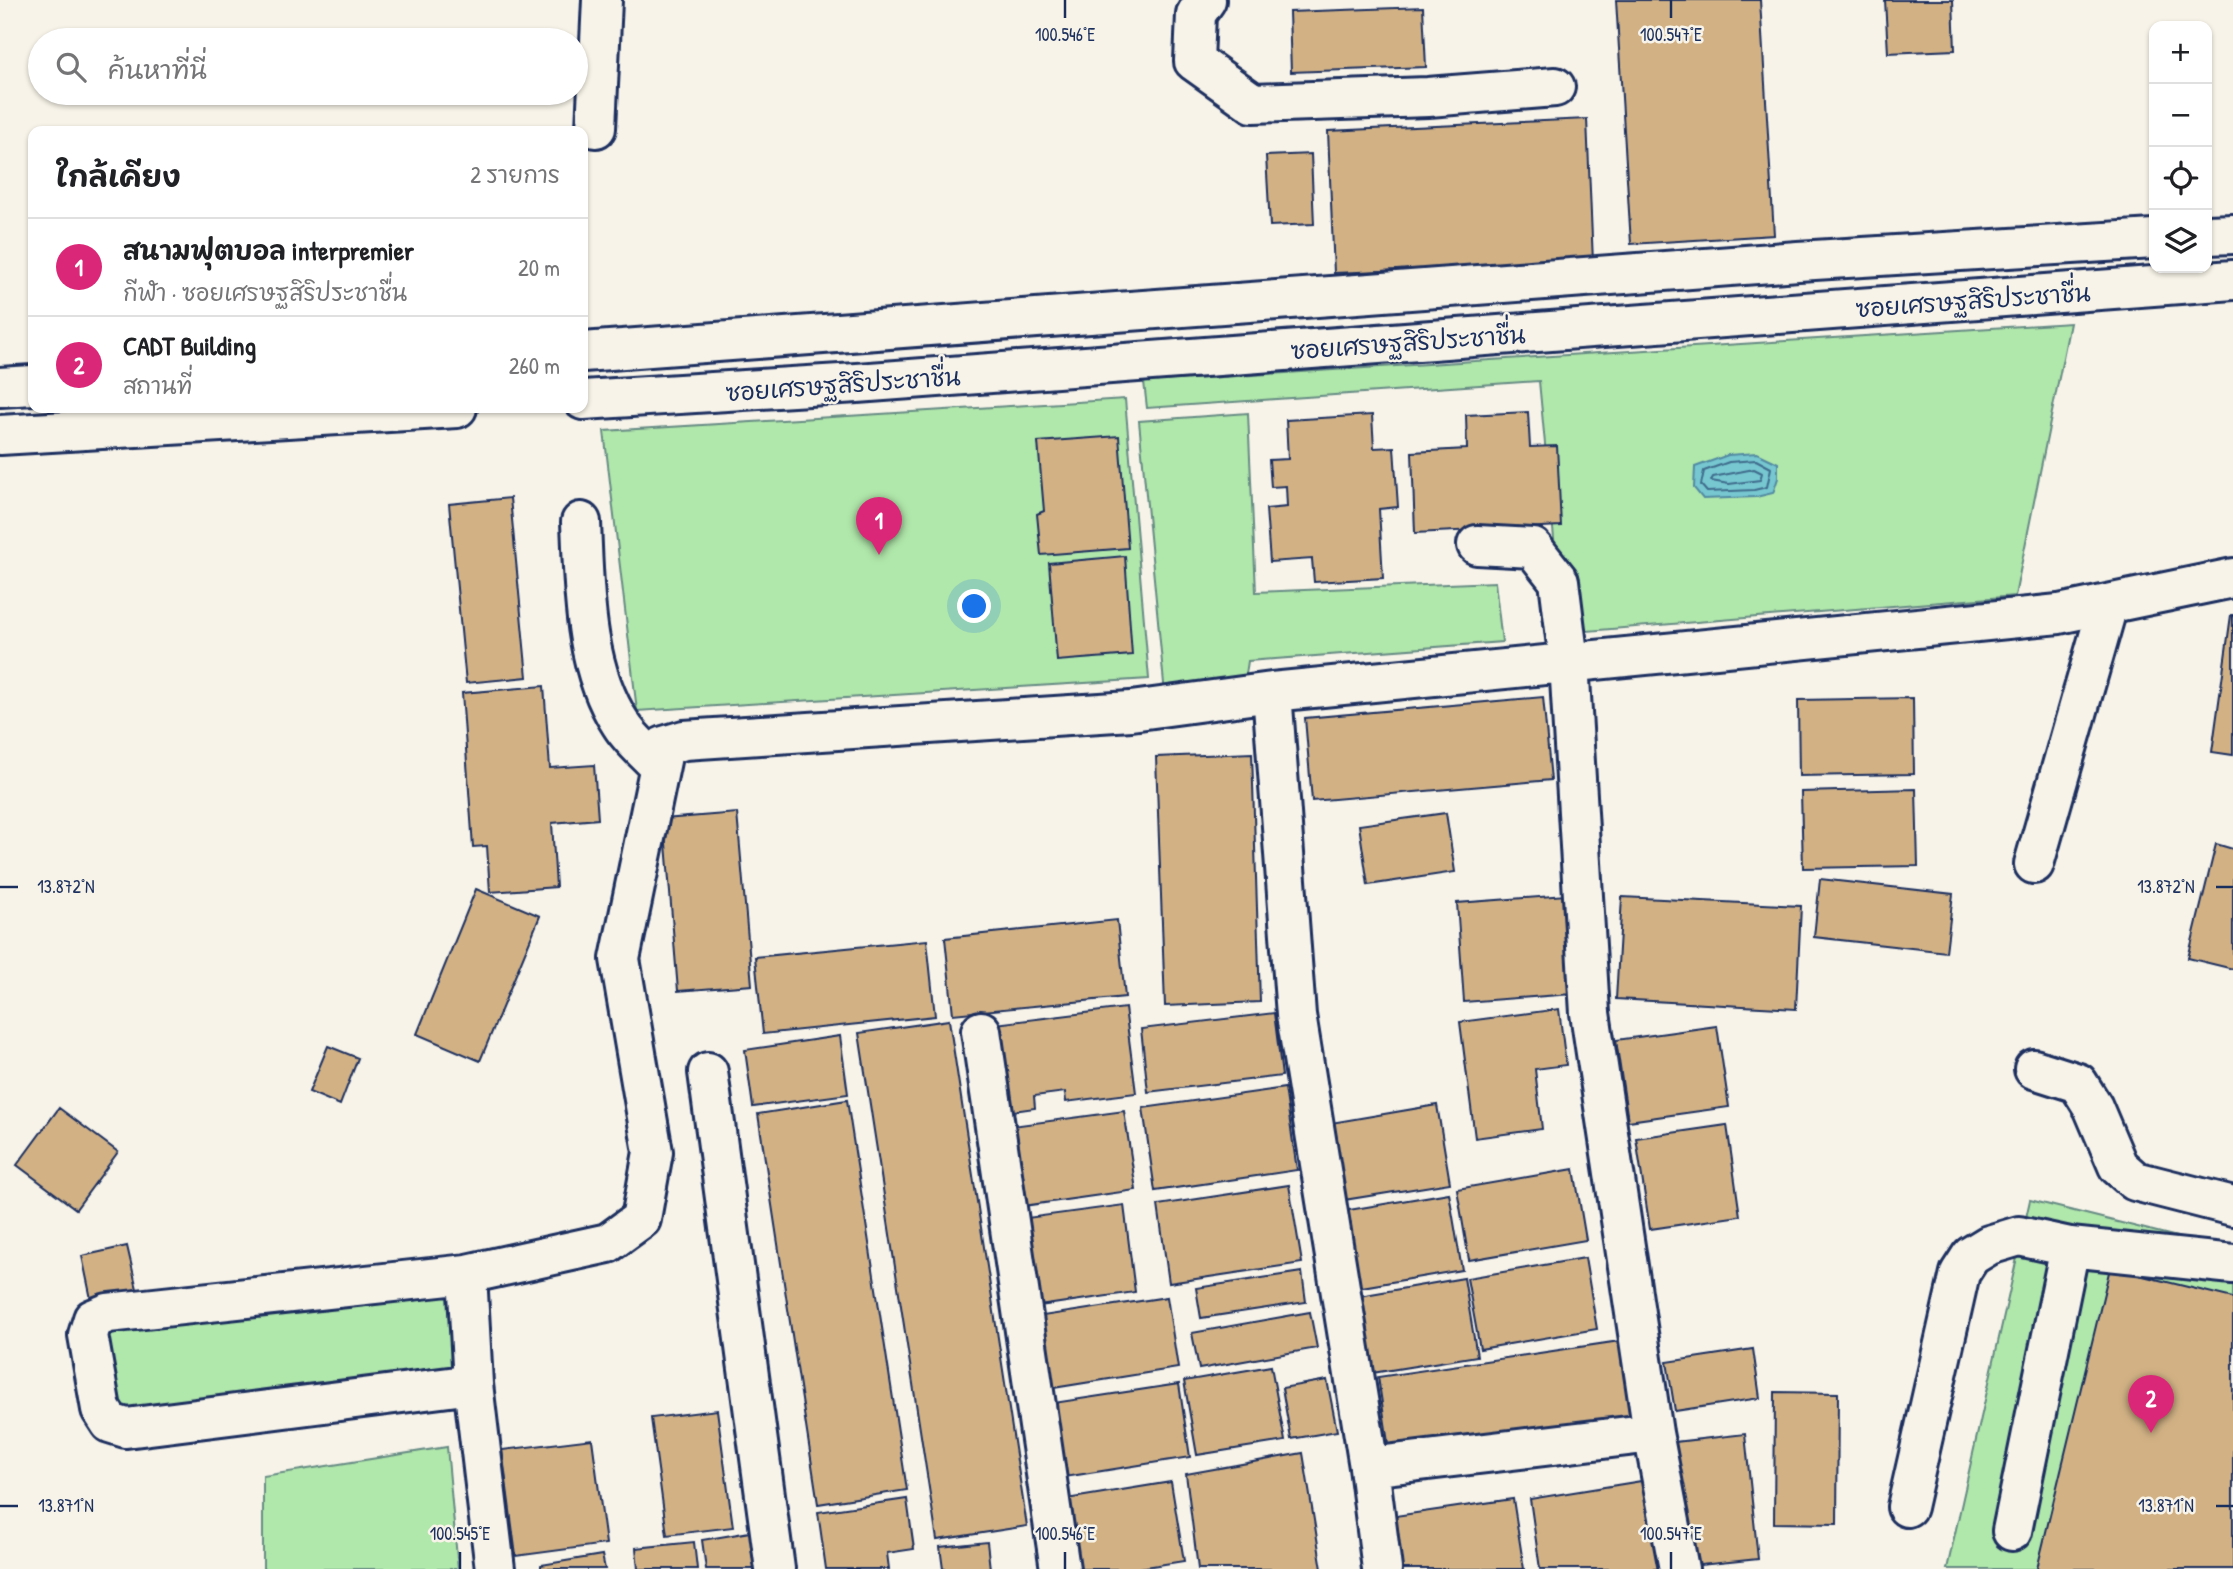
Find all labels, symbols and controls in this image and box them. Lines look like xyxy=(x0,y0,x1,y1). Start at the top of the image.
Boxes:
map controls xyxy=(2149,21,2212,273)
button: + xyxy=(2149,21,2212,84)
text: 100.546°E xyxy=(1035,22,1095,47)
text: 100.547°E xyxy=(1640,22,1702,47)
search box xyxy=(28,28,588,105)
icon: search xyxy=(52,48,90,86)
text: ค้นหาที่นี่ xyxy=(108,52,207,87)
button: − xyxy=(2149,84,2212,147)
button: locate xyxy=(2149,147,2212,210)
text: ใกล้เคียง xyxy=(56,156,181,196)
text: 2 รายการ xyxy=(470,159,560,190)
button: layers xyxy=(2149,210,2212,273)
text: สนามฟุตบอล interpremier xyxy=(123,233,414,268)
text: 1 xyxy=(75,252,83,283)
text: 20 m xyxy=(518,252,560,283)
street label: ซอยเศรษฐสิริประชาชื่น xyxy=(1854,271,2092,325)
text: กีฬา · ซอยเศรษฐสิริประชาชื่น xyxy=(123,277,407,308)
street label: ซอยเศรษฐสิริประชาชื่น xyxy=(1289,313,1527,367)
text: CADT Building xyxy=(123,328,256,363)
text: 2 xyxy=(74,350,84,381)
text: 260 m xyxy=(509,350,560,381)
street label: ซอยเศรษฐสิริประชาชื่น xyxy=(724,355,962,409)
text: สถานที่ xyxy=(123,370,192,401)
pin: 1 xyxy=(856,497,902,555)
your location xyxy=(957,589,991,623)
text: 13.872°N xyxy=(37,874,95,899)
text: 13.872°N xyxy=(2137,874,2195,899)
pin: 2 xyxy=(2128,1375,2174,1433)
text: 13.871°N xyxy=(38,1493,94,1518)
text: 13.871°N xyxy=(2138,1493,2194,1518)
text: 100.545°E xyxy=(430,1521,490,1546)
text: 100.546°E xyxy=(1035,1521,1095,1546)
text: 100.547°E xyxy=(1640,1521,1702,1546)

